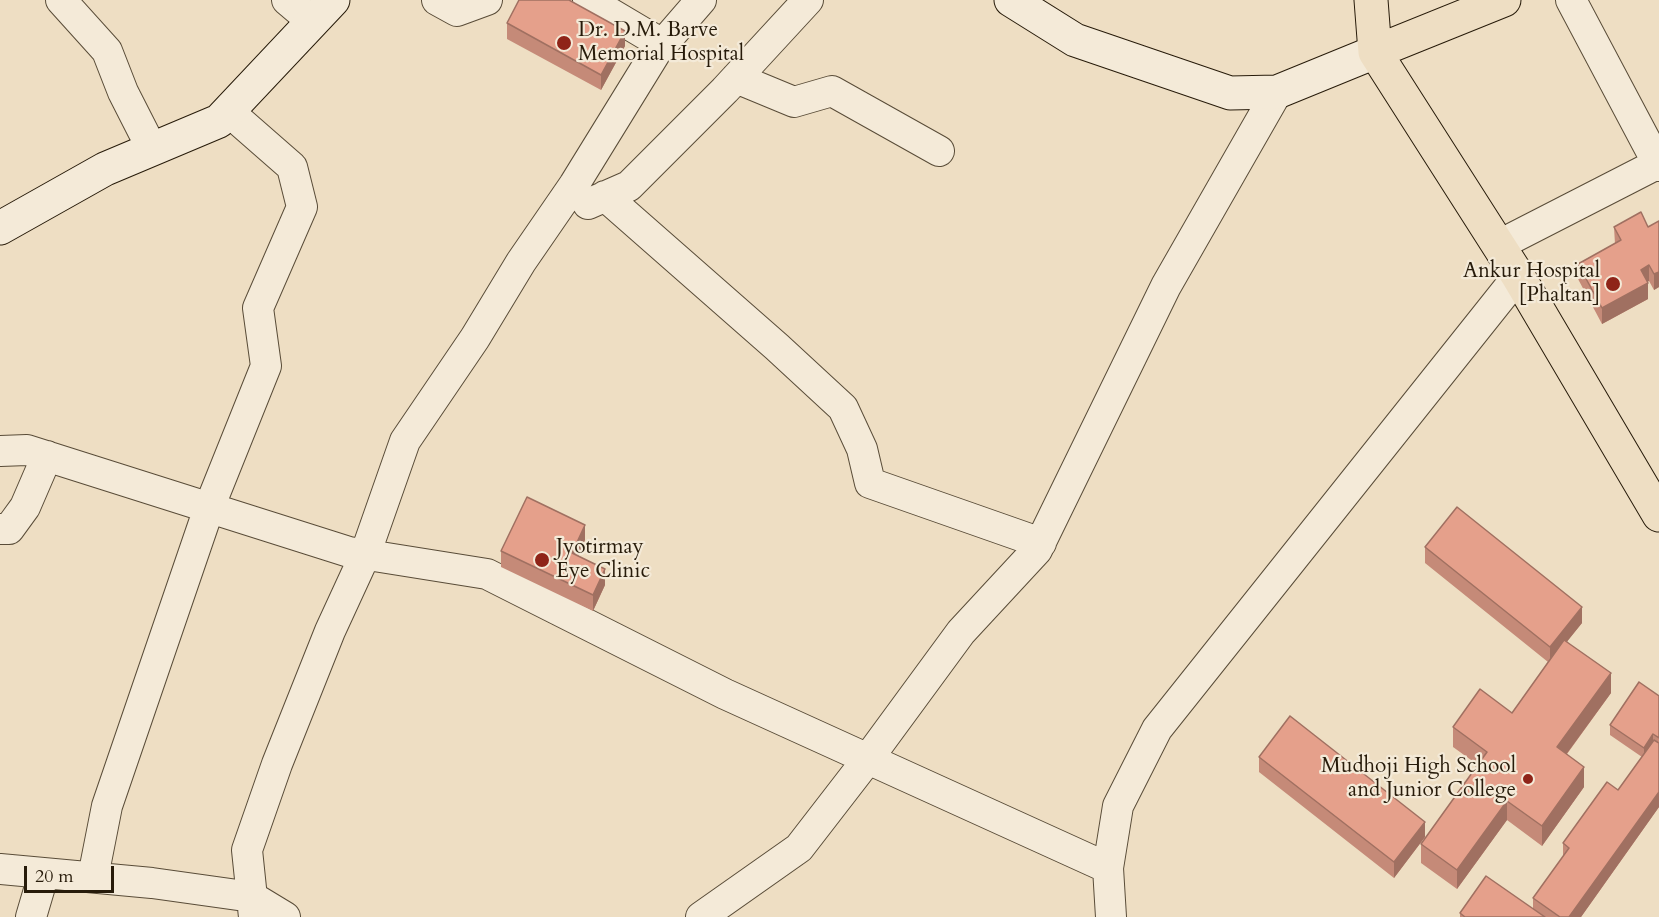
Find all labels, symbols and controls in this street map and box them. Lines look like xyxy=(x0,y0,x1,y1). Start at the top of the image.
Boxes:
place label: Dr. D.M. Barve Memorial Hospital xyxy=(578,18,744,68)
marker: Dr. D.M. Barve Memorial Hospital xyxy=(555,34,573,52)
place label: Ankur Hospital [Phaltan] xyxy=(1463,259,1600,309)
marker: Ankur Hospital [Phaltan] xyxy=(1604,275,1622,293)
place label: Jyotirmay Eye Clinic xyxy=(556,535,650,585)
marker: Jyotirmay Eye Clinic xyxy=(533,551,551,569)
place label: Mudhoji High School and Junior College xyxy=(1321,754,1516,804)
marker: Mudhoji High School and Junior College xyxy=(1521,772,1535,786)
scale bar xyxy=(27,854,117,892)
text: 20 m xyxy=(35,864,74,889)

